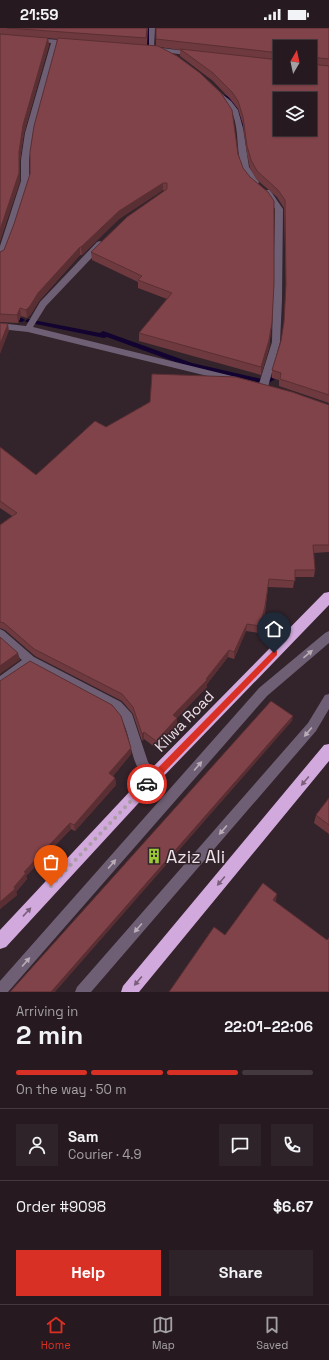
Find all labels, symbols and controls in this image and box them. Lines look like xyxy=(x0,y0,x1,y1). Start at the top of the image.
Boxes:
text: 21:59 xyxy=(20,5,58,24)
north arrow xyxy=(273,40,317,84)
map controls xyxy=(273,40,317,136)
button: layers xyxy=(273,92,317,136)
pin xyxy=(257,612,291,653)
icon: home xyxy=(263,618,285,640)
one-way arrow xyxy=(302,649,313,658)
street label: Kilwa Road xyxy=(150,686,218,756)
one-way arrow xyxy=(303,726,312,737)
one-way arrow xyxy=(193,761,202,772)
courier xyxy=(127,764,167,804)
icon: car xyxy=(136,773,158,795)
one-way arrow xyxy=(300,776,309,786)
one-way arrow xyxy=(218,825,227,835)
pin xyxy=(34,845,68,886)
place label: Aziz Ali xyxy=(166,845,225,868)
building icon: Aziz Ali xyxy=(145,847,163,865)
icon: bag xyxy=(40,851,62,873)
one-way arrow xyxy=(107,859,116,869)
one-way arrow xyxy=(217,875,226,886)
one-way arrow xyxy=(22,907,31,917)
one-way arrow xyxy=(133,923,142,933)
one-way arrow xyxy=(21,956,30,967)
one-way arrow xyxy=(134,975,143,986)
text: Arriving in xyxy=(16,1003,78,1020)
text: 22:01–22:06 xyxy=(224,1017,313,1036)
text: 2 min xyxy=(16,1018,83,1052)
text: On the way · 50 m xyxy=(16,1081,126,1098)
button: person xyxy=(16,1124,58,1166)
button: chat xyxy=(219,1124,261,1166)
button: phone xyxy=(271,1124,313,1166)
text: Sam xyxy=(68,1127,99,1146)
text: Courier · 4.9 xyxy=(68,1146,142,1163)
text: Order #9098 xyxy=(16,1197,106,1216)
text: $6.67 xyxy=(273,1197,313,1216)
button: Help xyxy=(16,1250,161,1296)
button: Share xyxy=(169,1250,313,1296)
tab: Home xyxy=(41,1314,71,1352)
tab: Map xyxy=(152,1314,175,1352)
tab: Saved xyxy=(256,1314,288,1352)

